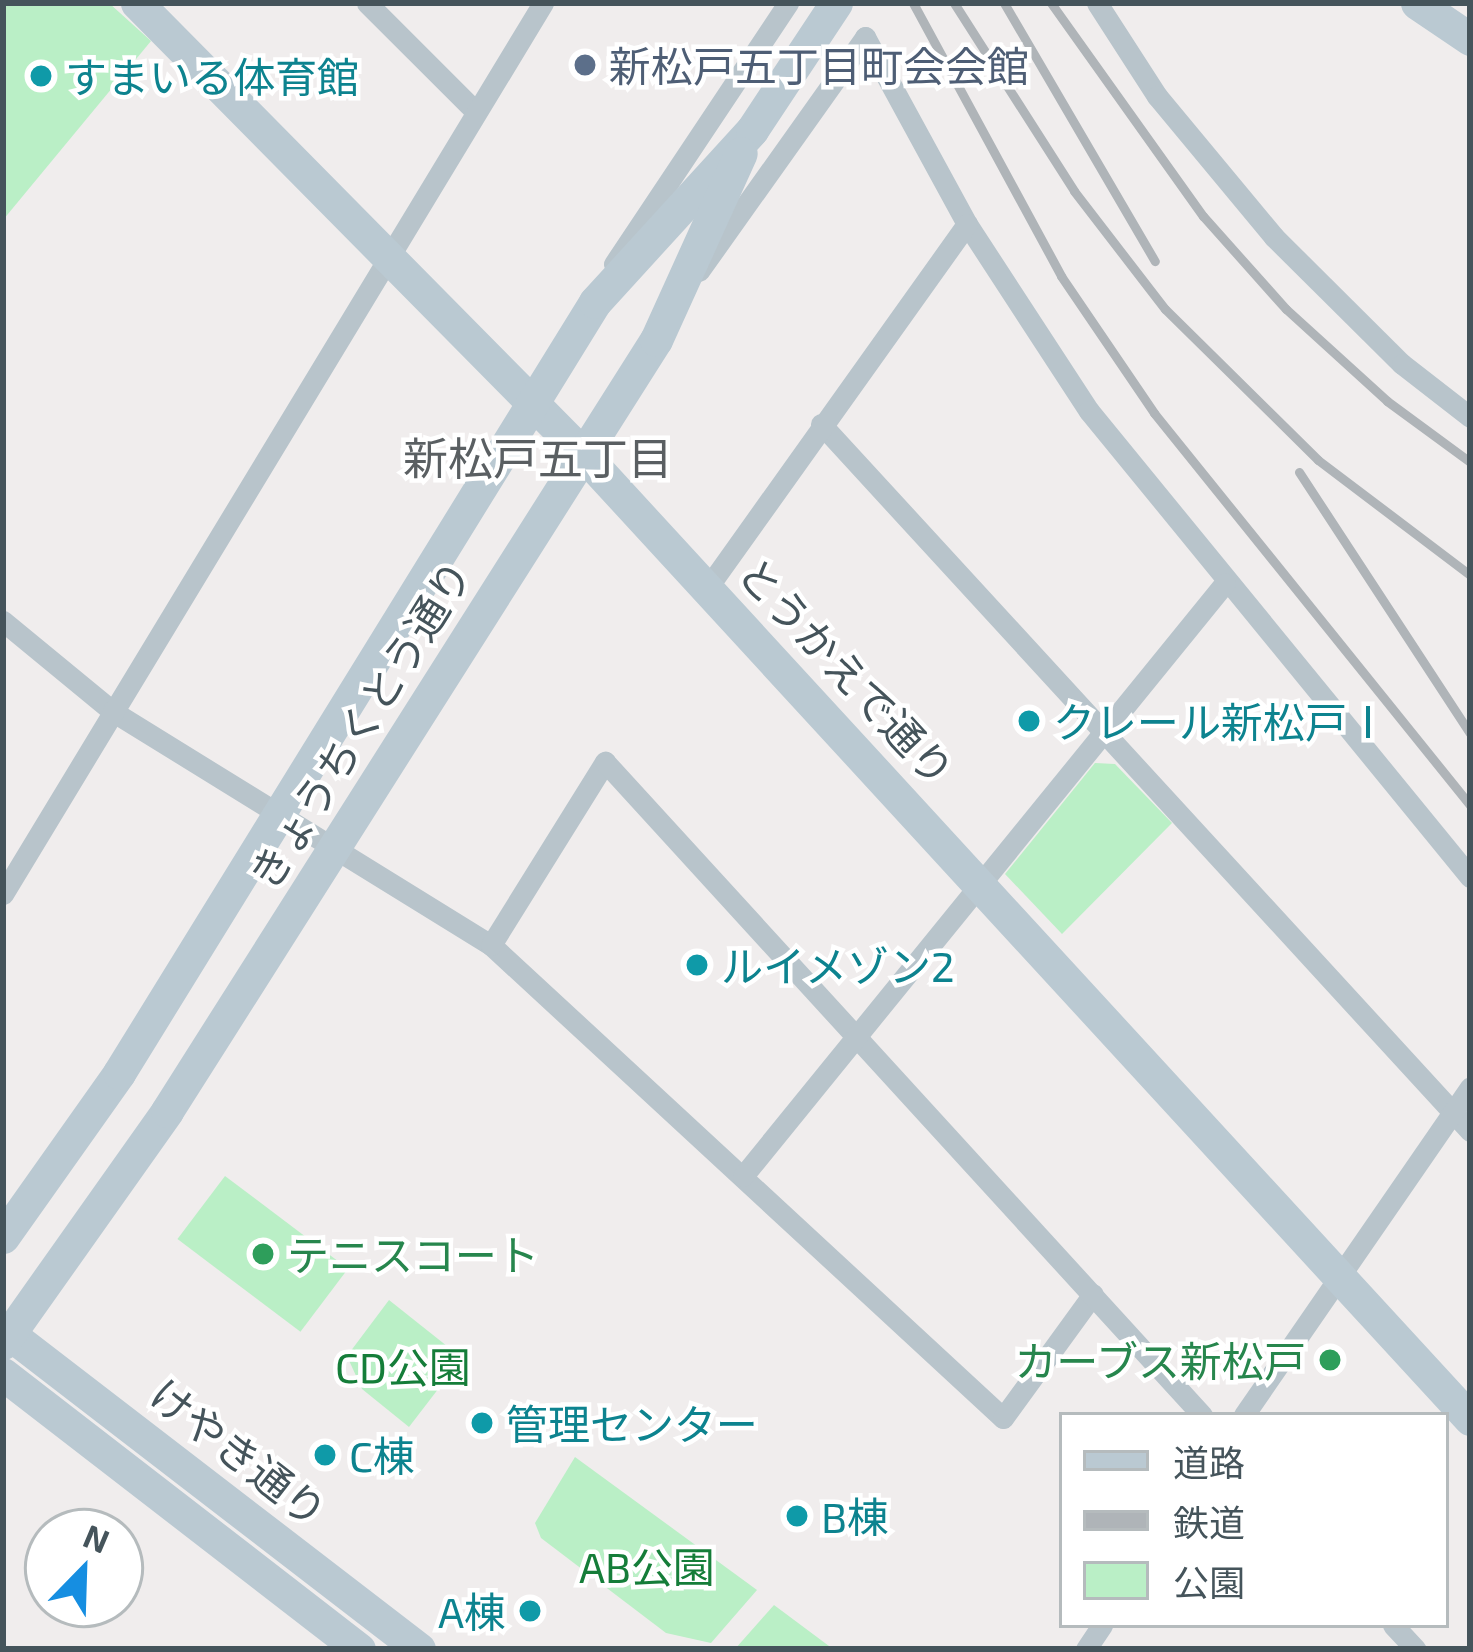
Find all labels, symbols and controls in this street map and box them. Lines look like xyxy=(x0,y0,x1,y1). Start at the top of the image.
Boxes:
place label: 新松戸五丁目町会会館 xyxy=(609,40,1029,90)
place label: すまいる体育館 xyxy=(65,51,359,101)
marker: 新松戸五丁目町会会館 xyxy=(572,52,598,78)
marker: すまいる体育館 xyxy=(28,63,54,89)
district label: 新松戸五丁目 xyxy=(403,431,673,485)
street label: とうかえで通り xyxy=(728,546,966,796)
street label: きょうちくとう通り xyxy=(237,550,481,898)
place label: クレール新松戸Ⅰ xyxy=(1053,696,1389,746)
marker: クレール新松戸Ⅰ xyxy=(1016,708,1042,734)
place label: ルイメゾン2 xyxy=(721,940,955,990)
marker: ルイメゾン2 xyxy=(684,952,710,978)
place label: テニスコート xyxy=(287,1229,539,1279)
marker: テニスコート xyxy=(250,1241,276,1267)
place label: カーブス新松戸 xyxy=(1012,1335,1306,1385)
park label: CD公園 xyxy=(335,1341,471,1391)
marker: カーブス新松戸 xyxy=(1317,1347,1343,1373)
street label: けやき通り xyxy=(141,1367,337,1537)
place label: 管理センター xyxy=(506,1398,758,1448)
marker: 管理センター xyxy=(469,1410,495,1436)
legend xyxy=(1059,1412,1449,1628)
place label: C棟 xyxy=(349,1430,415,1480)
text: 道路 xyxy=(1173,1440,1245,1483)
marker: C棟 xyxy=(312,1442,338,1468)
place label: B棟 xyxy=(821,1491,889,1541)
text: 鉄道 xyxy=(1173,1500,1245,1543)
marker: B棟 xyxy=(784,1503,810,1529)
north arrow xyxy=(24,1508,144,1628)
text: N xyxy=(78,1515,116,1561)
park label: AB公園 xyxy=(579,1541,715,1591)
text: 公園 xyxy=(1173,1560,1245,1603)
place label: A棟 xyxy=(438,1586,506,1636)
marker: A棟 xyxy=(517,1598,543,1624)

